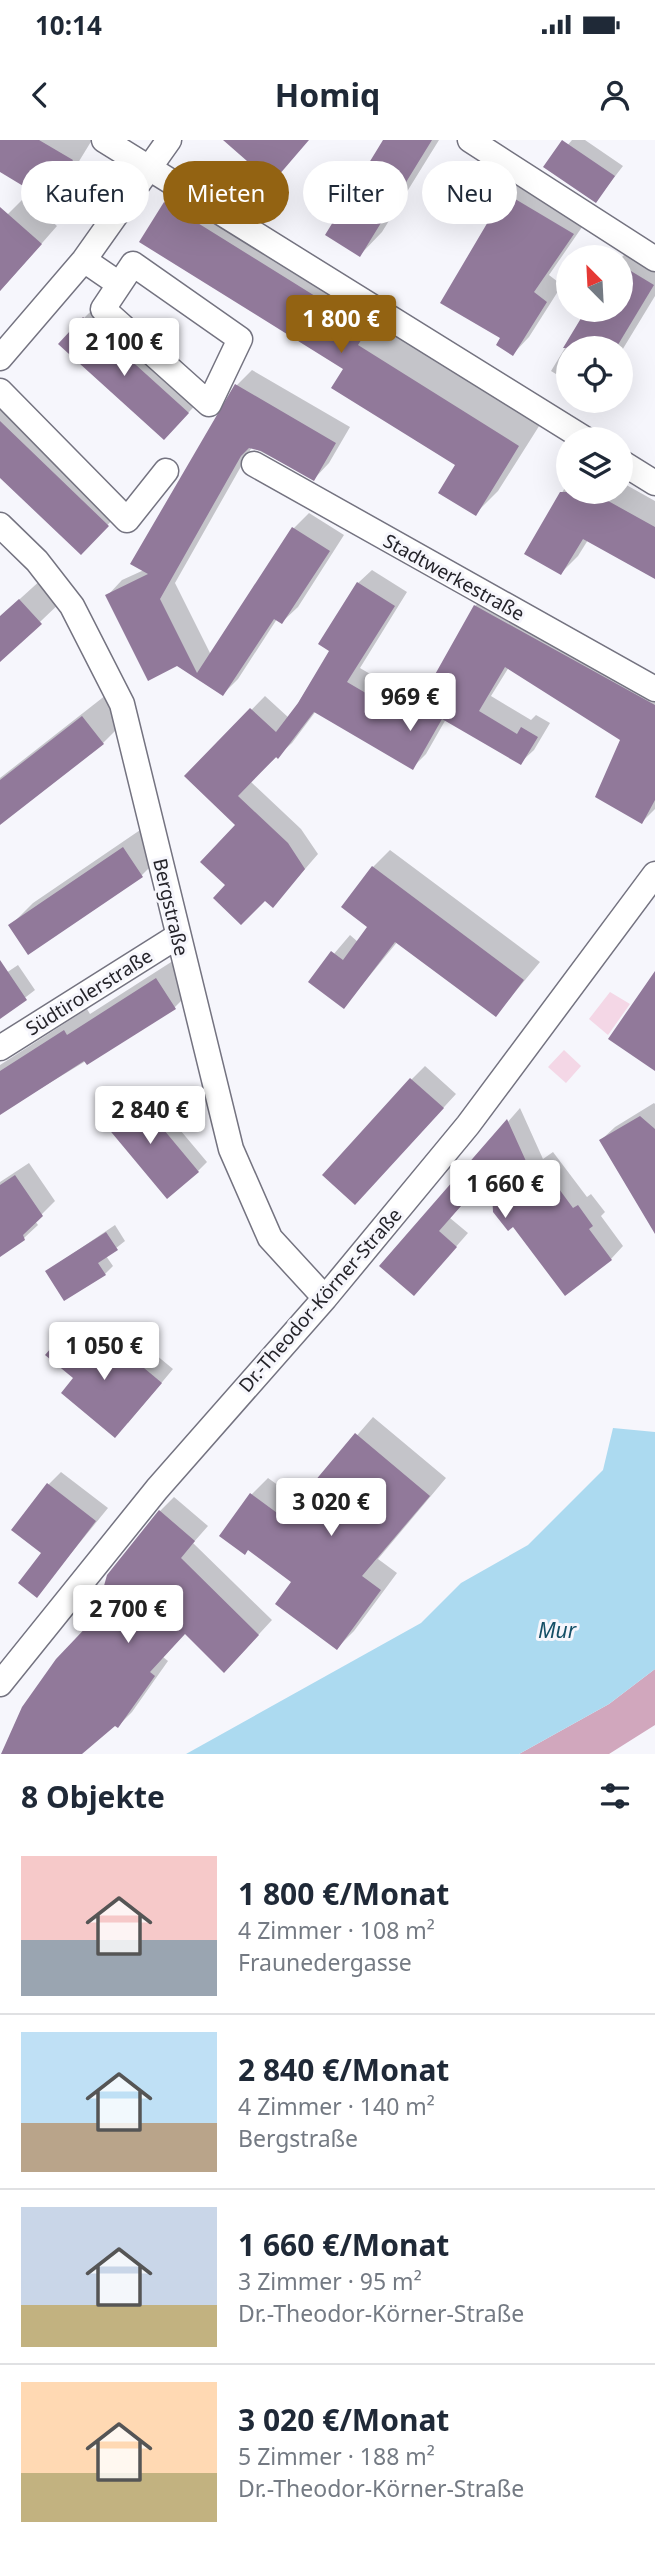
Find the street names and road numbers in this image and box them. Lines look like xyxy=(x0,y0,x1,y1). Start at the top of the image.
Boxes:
street label: Stadtwerkestraße xyxy=(379,527,529,627)
street label: Bergstraße xyxy=(147,856,195,958)
street label: Südtirolerstraße xyxy=(21,943,157,1041)
street label: Dr.-Theodor-Körner-Straße xyxy=(233,1202,407,1398)

